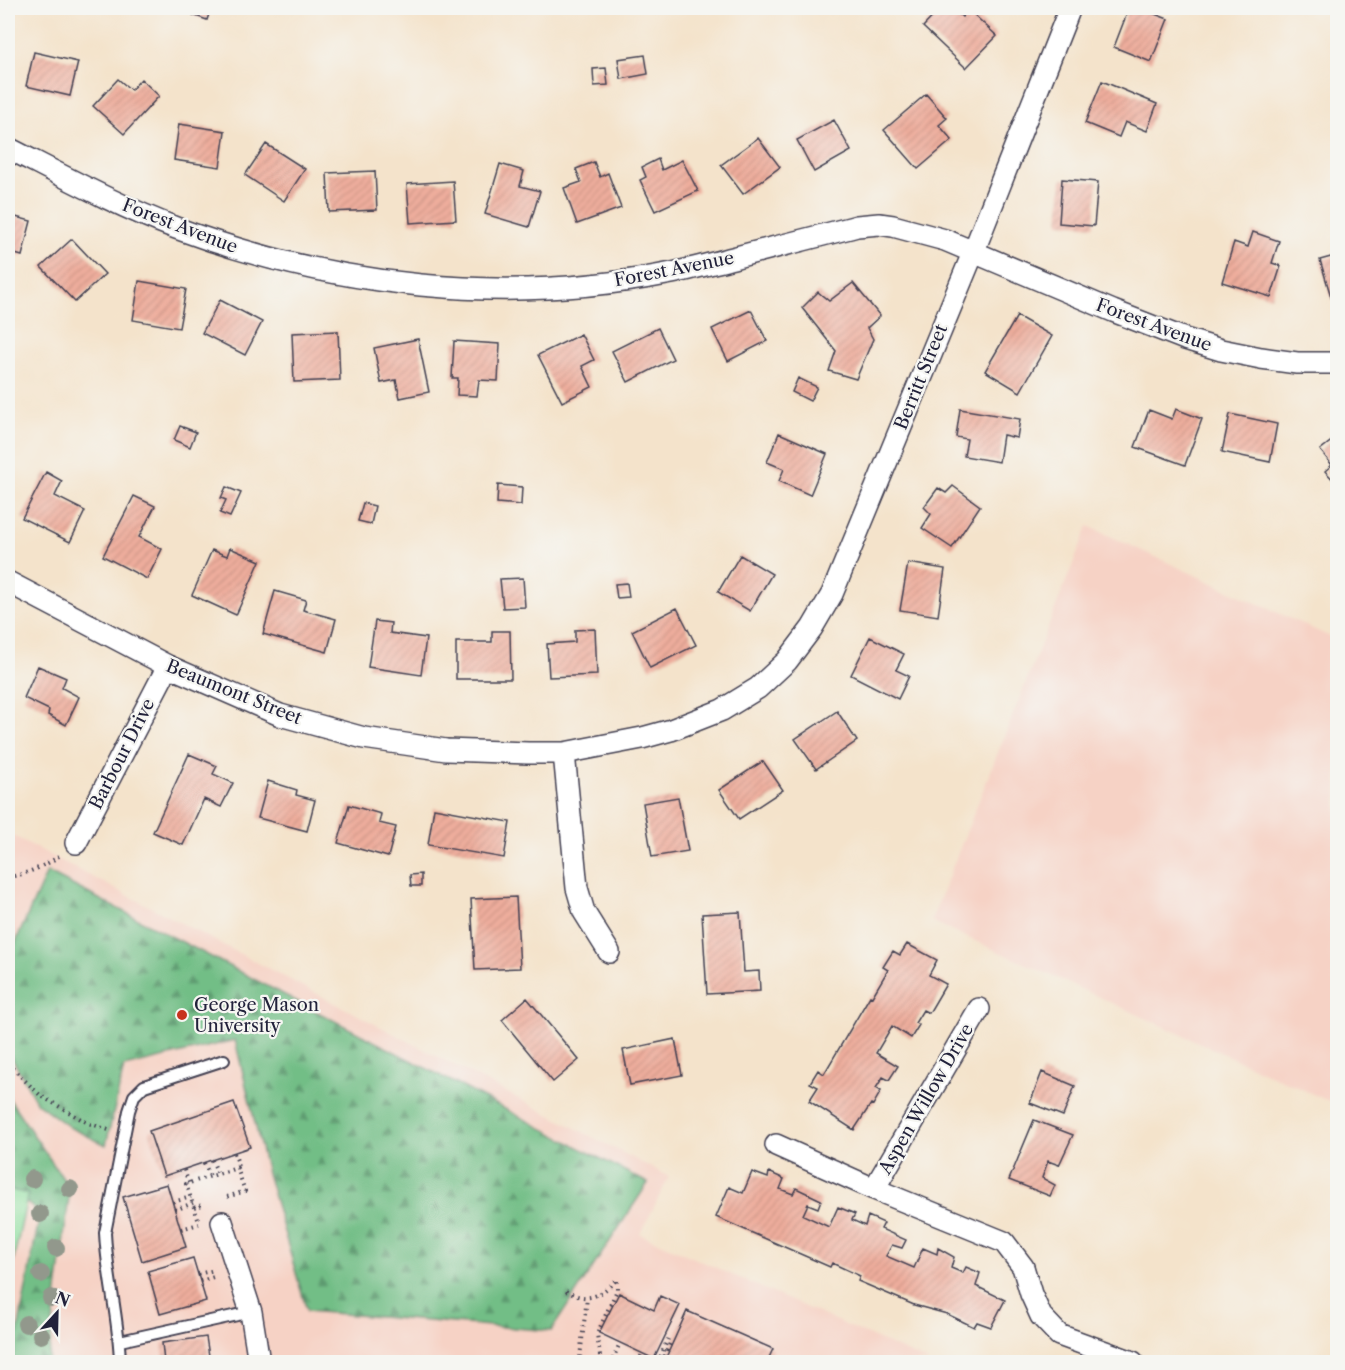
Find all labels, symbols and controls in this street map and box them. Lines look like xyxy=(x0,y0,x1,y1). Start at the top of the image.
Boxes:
street label: Forest Avenue xyxy=(119,194,241,258)
street label: Forest Avenue xyxy=(612,247,736,291)
street label: Forest Avenue xyxy=(1093,294,1215,356)
street label: Berritt Street xyxy=(890,320,952,433)
street label: Beaumont Street xyxy=(163,655,306,729)
street label: Barbour Drive xyxy=(85,695,159,813)
place label: George Mason University xyxy=(194,994,319,1037)
marker: George Mason University xyxy=(175,1008,189,1022)
street label: Aspen Willow Drive xyxy=(873,1020,978,1179)
north arrow xyxy=(27,1283,87,1343)
text: N xyxy=(52,1287,73,1311)

